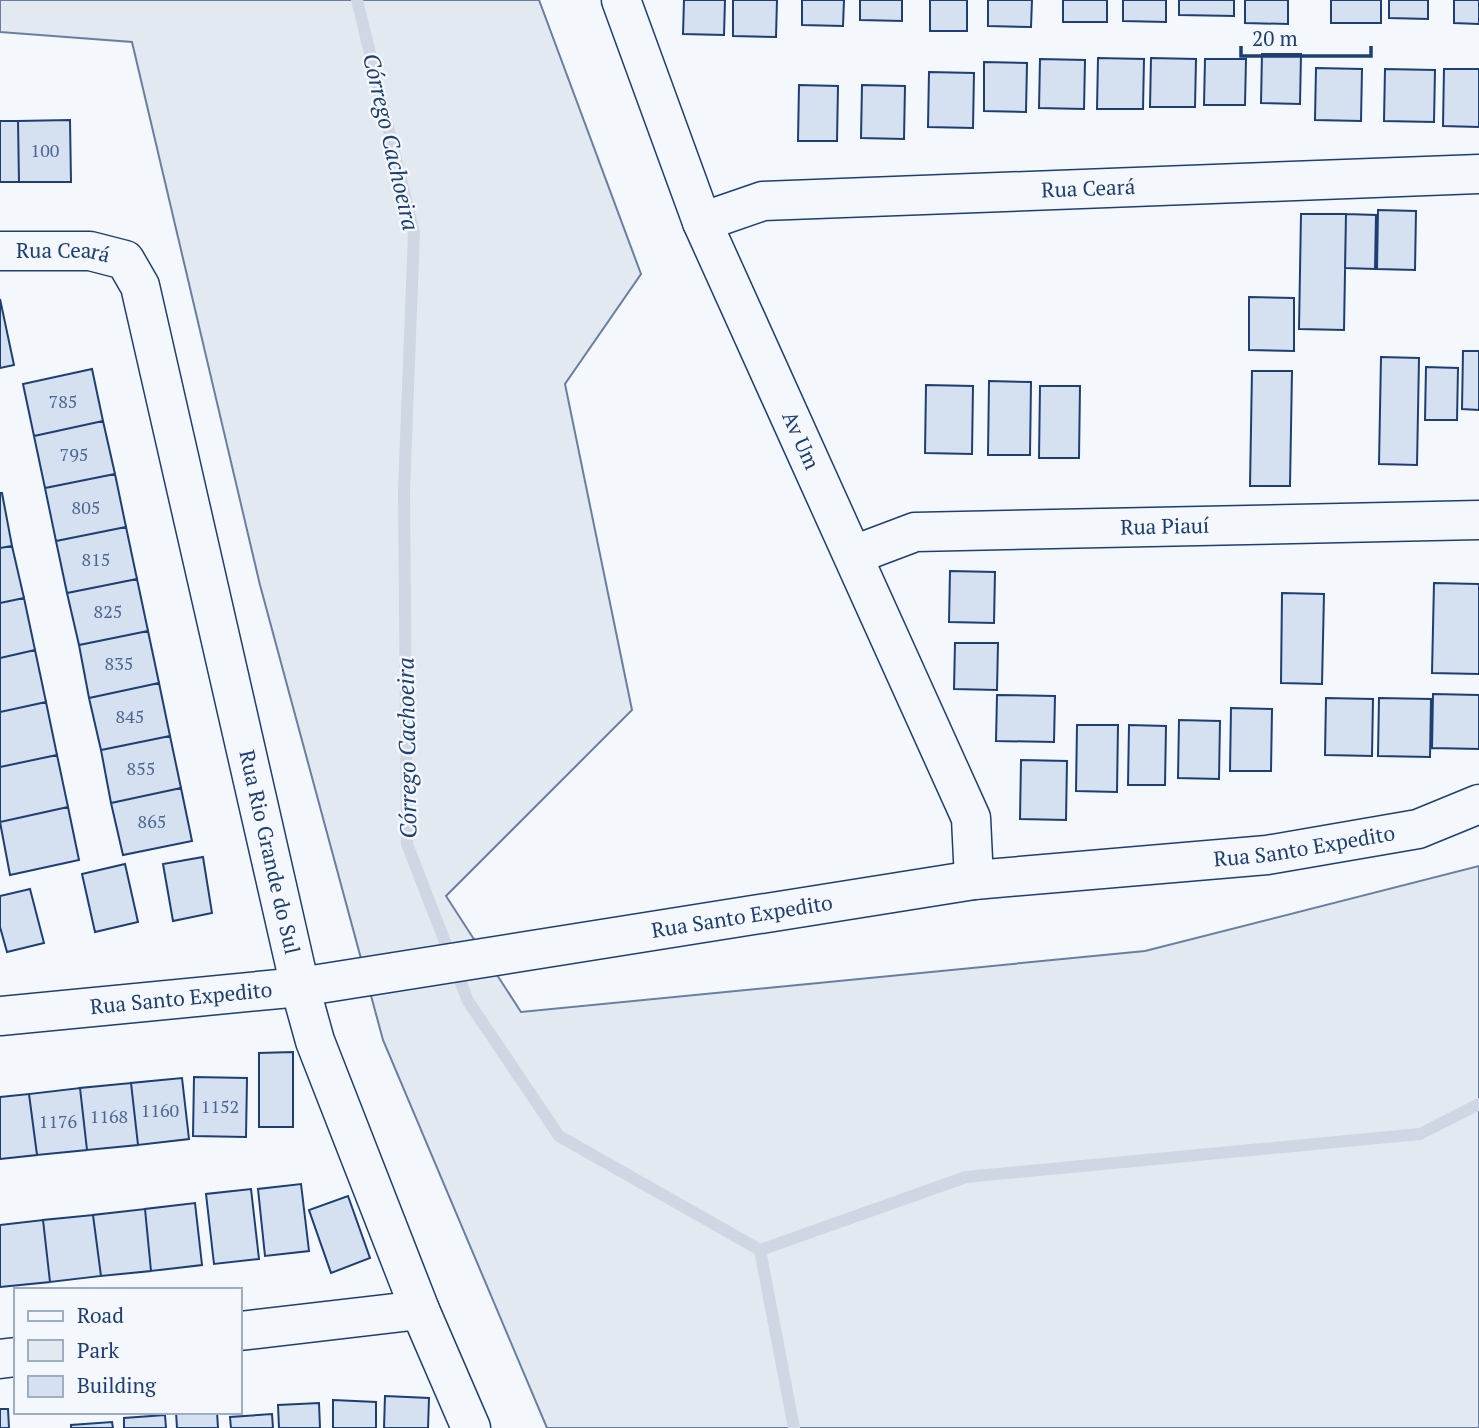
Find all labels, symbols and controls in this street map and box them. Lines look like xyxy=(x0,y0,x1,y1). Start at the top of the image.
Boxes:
scale bar xyxy=(1241,14,1370,58)
text: 20 m xyxy=(1252,24,1298,52)
water label: Córrego Cachoeira xyxy=(356,50,427,234)
house number: 100 xyxy=(31,138,59,162)
street label: Rua Ceará xyxy=(1041,172,1136,203)
street label: Rua Ceará xyxy=(16,236,114,269)
house number: 785 xyxy=(49,389,77,413)
street label: Av Um xyxy=(776,407,827,474)
house number: 795 xyxy=(60,442,88,466)
house number: 805 xyxy=(72,495,100,519)
street label: Rua Piauí xyxy=(1120,511,1210,541)
house number: 815 xyxy=(82,547,110,571)
house number: 825 xyxy=(94,599,122,623)
house number: 835 xyxy=(105,651,133,675)
water label: Córrego Cachoeira xyxy=(389,657,424,839)
house number: 845 xyxy=(116,704,144,728)
street label: Rua Rio Grande do Sul xyxy=(233,747,307,957)
house number: 855 xyxy=(127,756,155,780)
house number: 865 xyxy=(138,809,166,833)
street label: Rua Santo Expedito xyxy=(1212,818,1397,872)
street label: Rua Santo Expedito xyxy=(649,888,835,944)
street label: Rua Santo Expedito xyxy=(89,975,274,1020)
house number: 1152 xyxy=(201,1094,239,1118)
house number: 1160 xyxy=(141,1098,179,1122)
house number: 1168 xyxy=(90,1104,128,1128)
house number: 1176 xyxy=(39,1109,78,1133)
legend xyxy=(14,1288,242,1414)
text: Road xyxy=(77,1301,124,1329)
text: Park xyxy=(77,1336,119,1364)
text: Building xyxy=(77,1371,157,1399)

